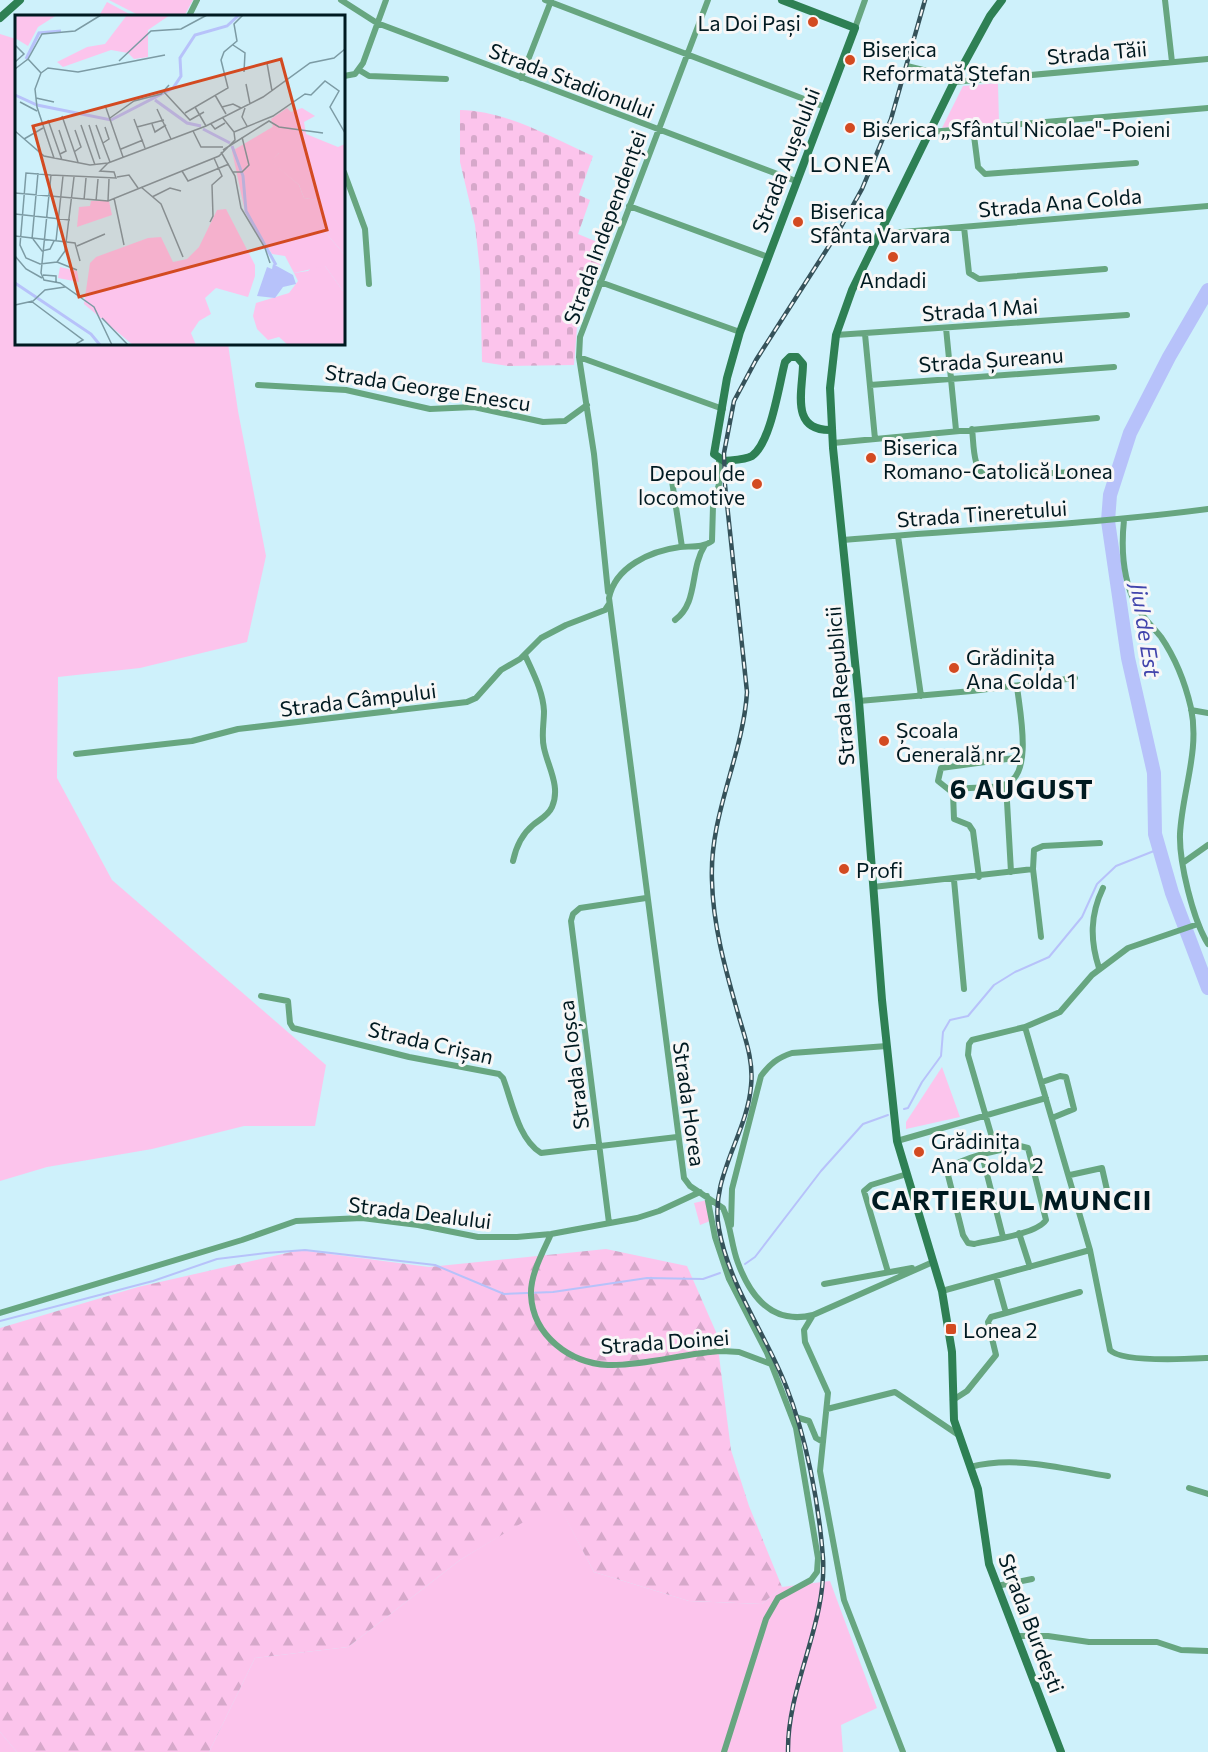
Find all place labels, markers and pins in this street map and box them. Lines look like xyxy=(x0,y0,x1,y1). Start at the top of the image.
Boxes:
place label: La Doi Pași xyxy=(697,10,801,37)
marker: La Doi Pași xyxy=(806,15,820,29)
place label: Biserica Reformată Ștefan xyxy=(862,36,1030,87)
marker: Biserica Reformată Ștefan xyxy=(843,53,857,67)
place label: Biserica ,,Sfântul Nicolae"-Poieni xyxy=(862,116,1171,141)
marker: Biserica ,,Sfântul Nicolae"-Poieni xyxy=(843,121,857,135)
place label: Biserica Sfânta Varvara xyxy=(810,198,950,247)
marker: Biserica Sfânta Varvara xyxy=(791,215,805,229)
marker: Andadi xyxy=(886,250,900,264)
place label: Andadi xyxy=(859,267,927,292)
place label: Biserica Romano-Catolică Lonea xyxy=(883,434,1113,483)
marker: Biserica Romano-Catolică Lonea xyxy=(864,451,878,465)
place label: Depoul de locomotive xyxy=(638,460,745,509)
marker: Depoul de locomotive xyxy=(750,477,764,491)
place label: Grădinița Ana Colda 1 xyxy=(966,644,1076,693)
marker: Grădinița Ana Colda 1 xyxy=(947,661,961,675)
place label: Școala Generală nr 2 xyxy=(896,717,1021,766)
marker: Școala Generală nr 2 xyxy=(877,734,891,748)
place label: Profi xyxy=(856,857,903,882)
marker: Profi xyxy=(837,862,851,876)
place label: Grădinița Ana Colda 2 xyxy=(931,1128,1044,1177)
marker: Grădinița Ana Colda 2 xyxy=(912,1145,926,1159)
place label: Lonea 2 xyxy=(963,1317,1037,1342)
marker: Lonea 2 xyxy=(944,1322,958,1336)

